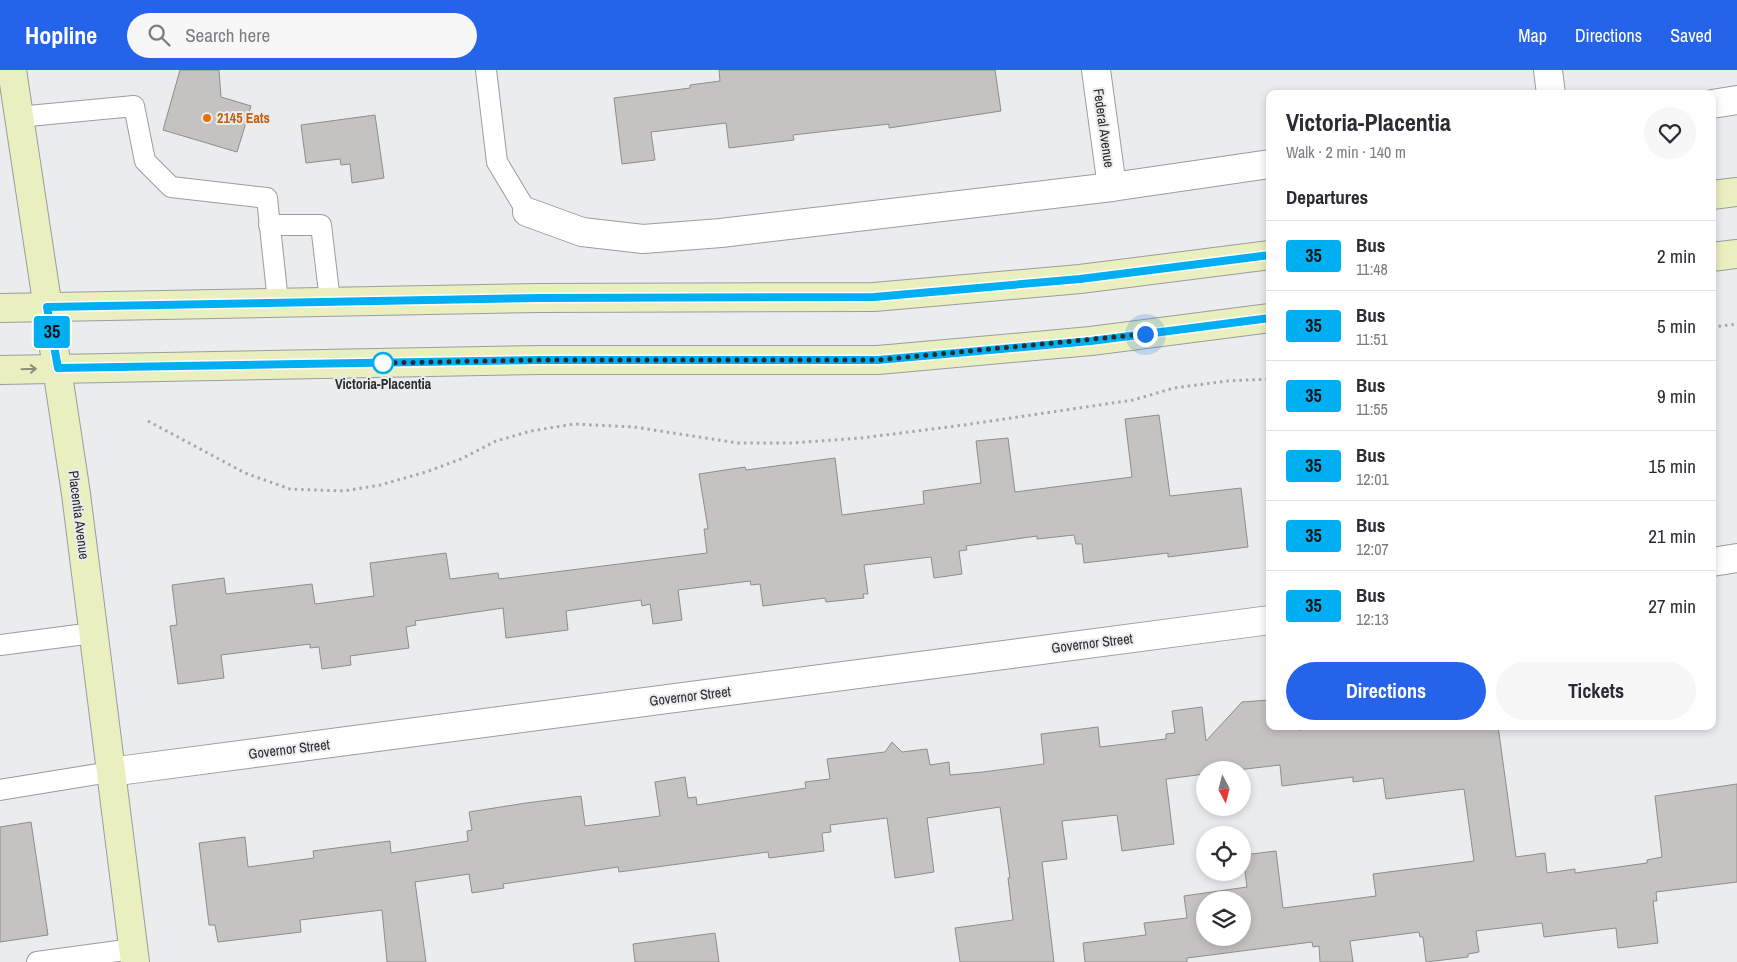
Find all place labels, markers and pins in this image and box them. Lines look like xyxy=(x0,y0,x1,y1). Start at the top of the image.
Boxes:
place label: 2145 Eats xyxy=(217,109,270,127)
marker: 2145 Eats xyxy=(201,112,213,124)
marker: Victoria-Placentia xyxy=(372,352,394,374)
place label: Victoria-Placentia xyxy=(335,375,432,393)

